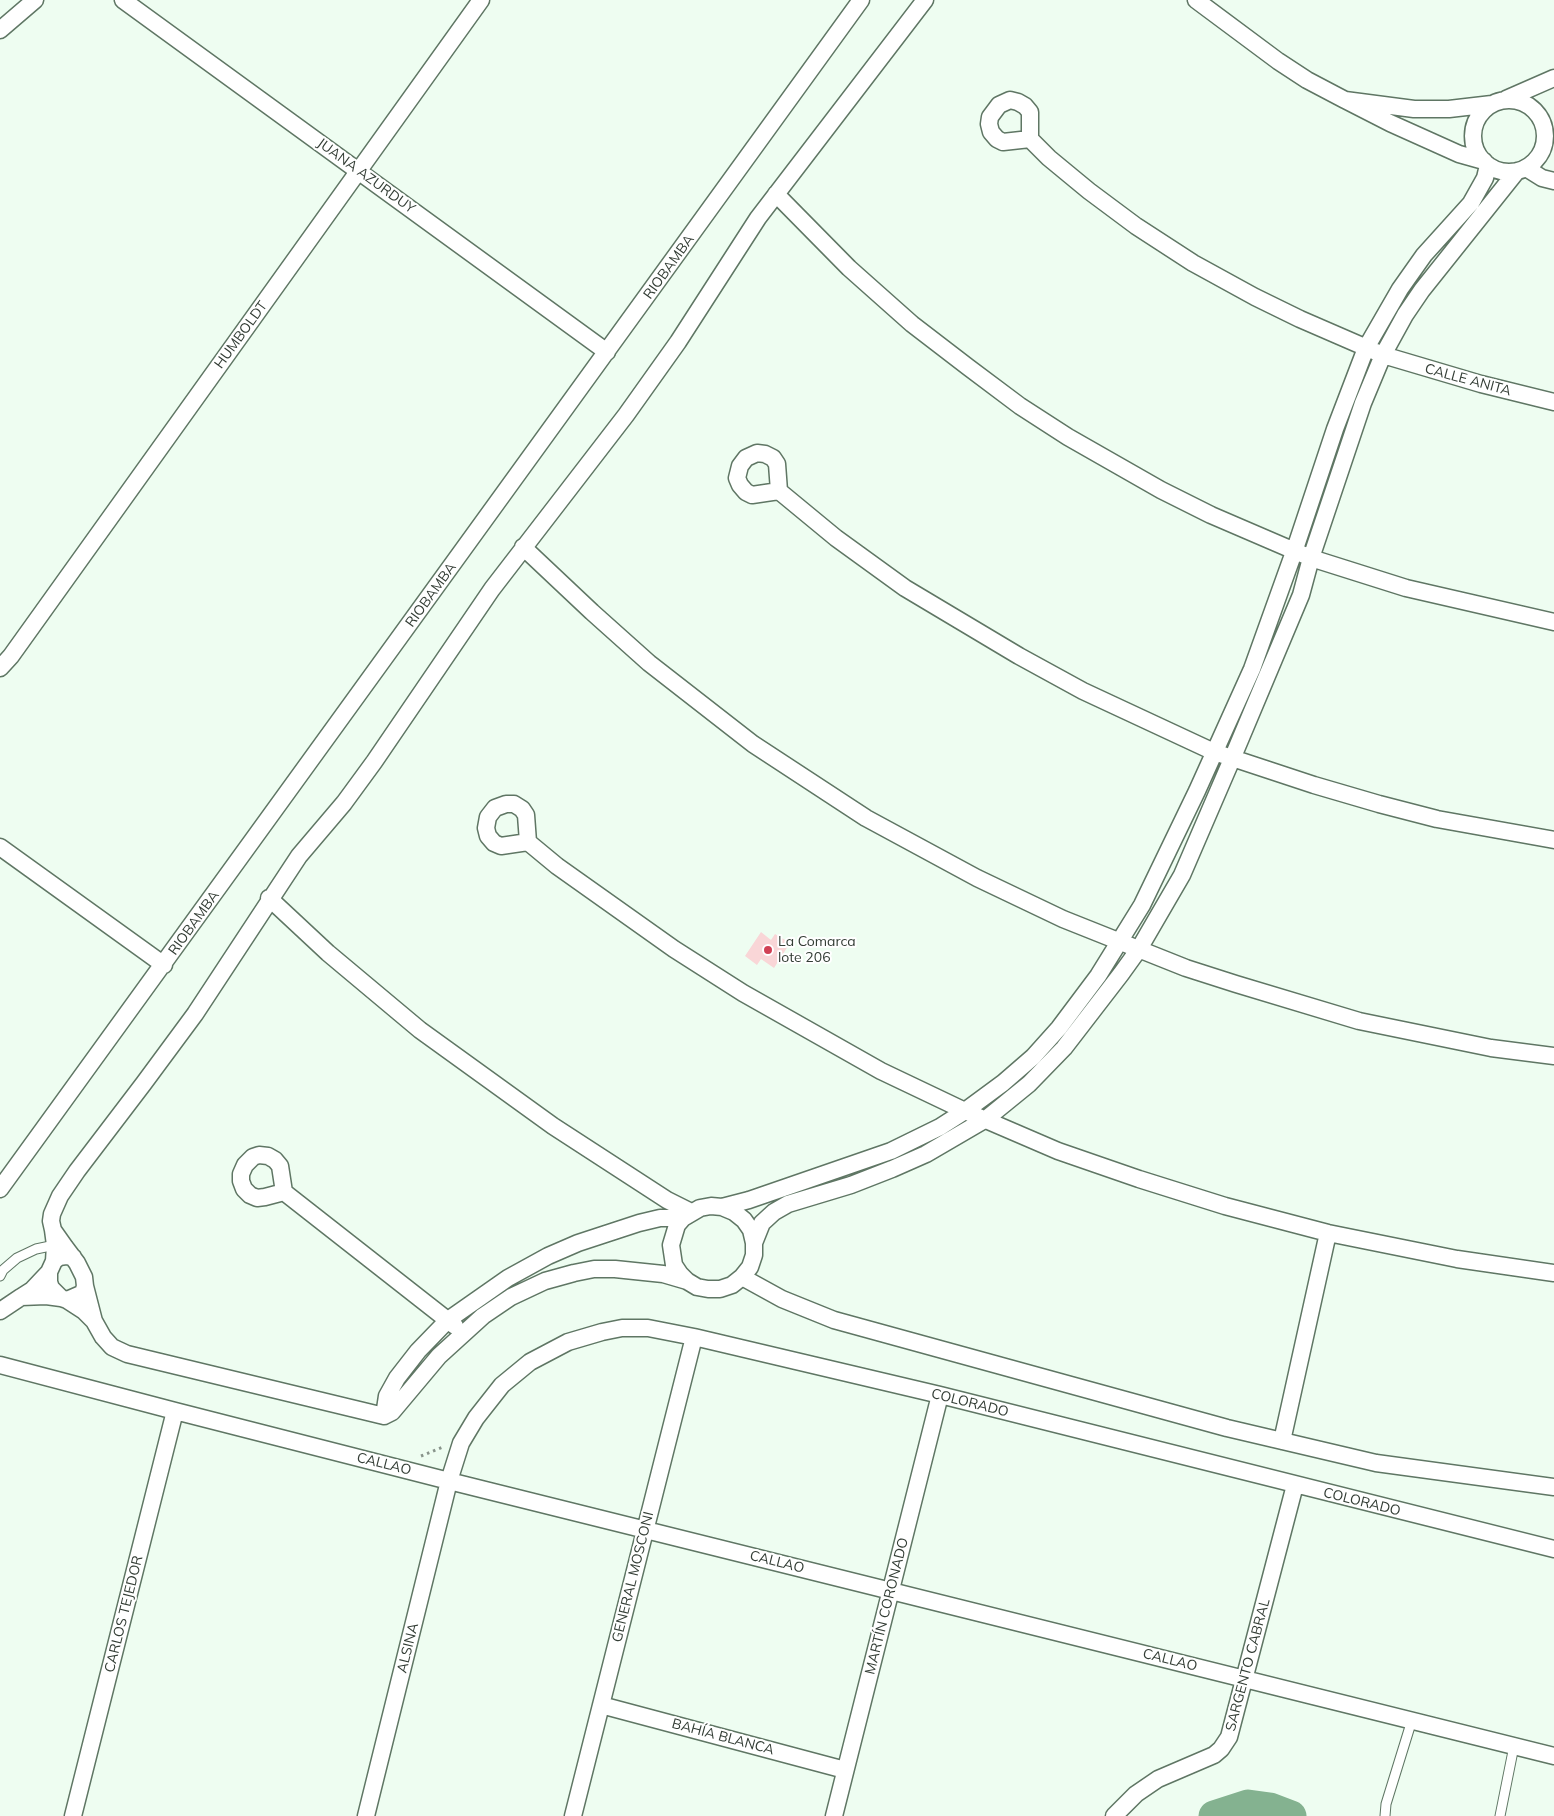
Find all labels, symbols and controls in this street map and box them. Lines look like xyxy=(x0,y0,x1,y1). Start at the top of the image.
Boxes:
street label: JUANA AZURDUY xyxy=(314,135,418,217)
street label: RIOBAMBA xyxy=(640,232,698,302)
street label: HUMBOLDT xyxy=(211,298,271,372)
street label: CALLE ANITA xyxy=(1423,360,1513,400)
street label: RIOBAMBA xyxy=(402,560,460,630)
street label: RIOBAMBA xyxy=(165,888,223,958)
place label: La Comarca lote 206 xyxy=(778,934,856,966)
marker: La Comarca lote 206 xyxy=(762,944,774,956)
street label: COLORADO xyxy=(930,1385,1010,1421)
street label: CALLAO xyxy=(355,1449,413,1479)
street label: COLORADO xyxy=(1322,1484,1402,1520)
street label: GENERAL MOSCONI xyxy=(609,1510,657,1644)
street label: MARTÍN CORONADO xyxy=(862,1536,912,1676)
street label: CALLAO xyxy=(748,1547,806,1577)
street label: CARLOS TEJEDOR xyxy=(101,1554,147,1674)
street label: SARGENTO CABRAL xyxy=(1222,1597,1274,1733)
street label: ALSINA xyxy=(394,1621,422,1675)
street label: CALLAO xyxy=(1141,1645,1199,1675)
street label: BAHÍA BLANCA xyxy=(670,1715,776,1759)

